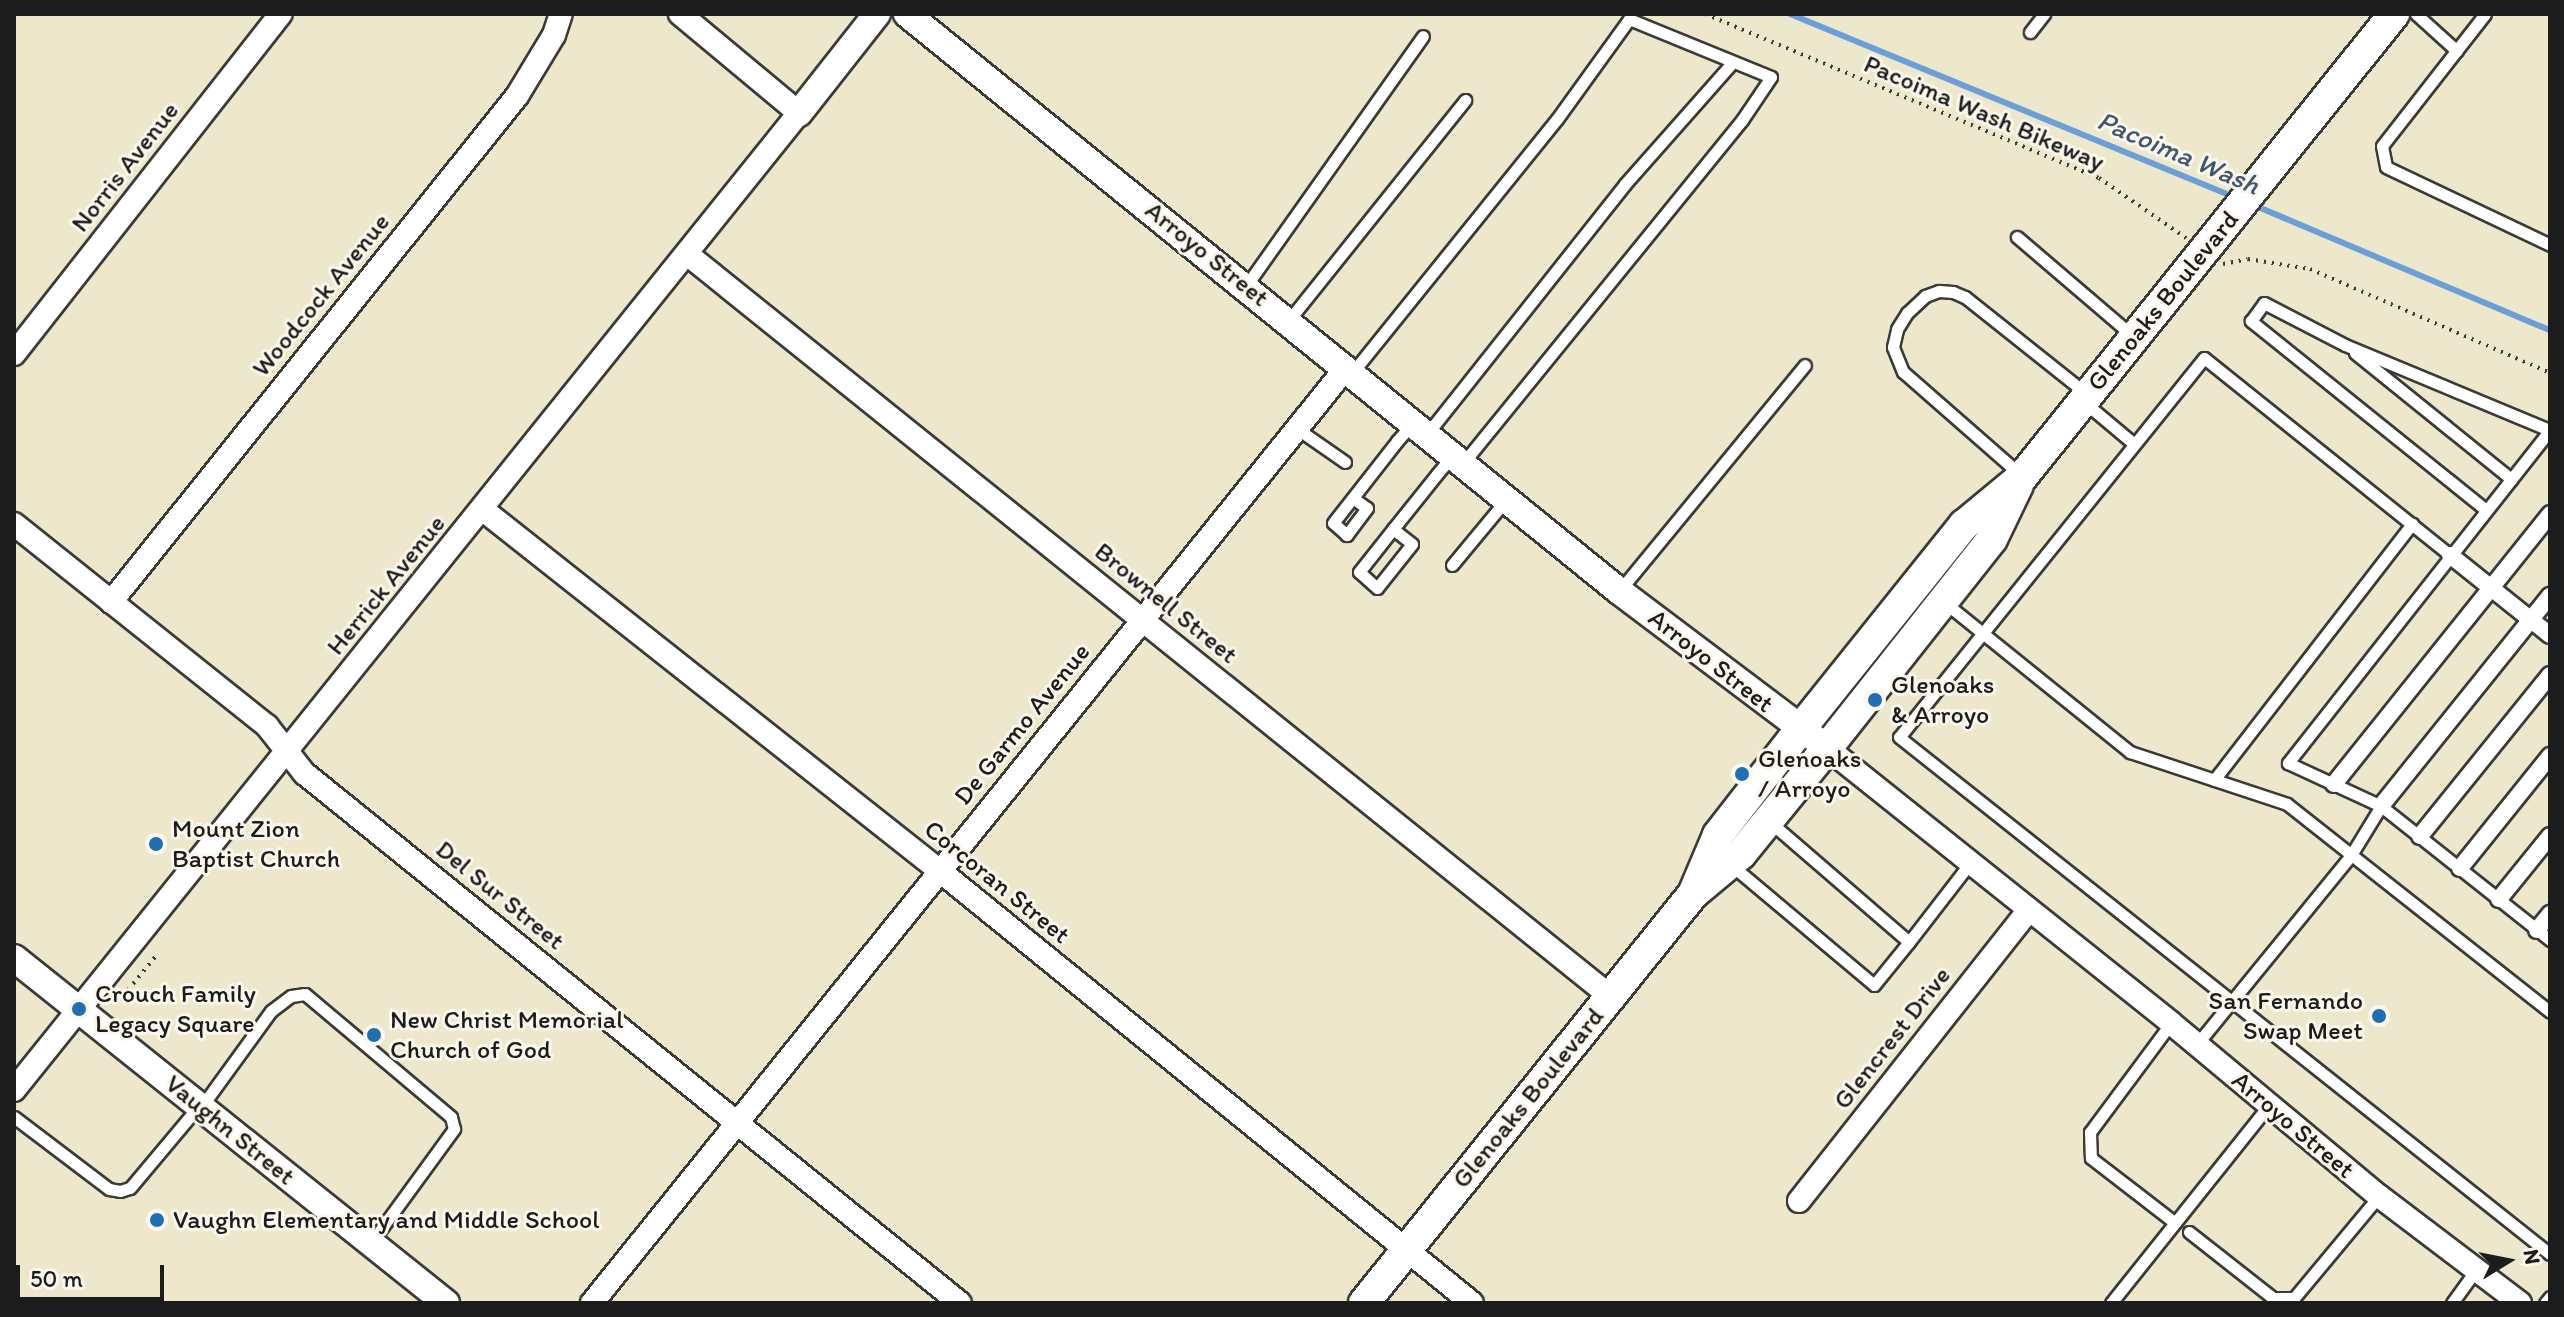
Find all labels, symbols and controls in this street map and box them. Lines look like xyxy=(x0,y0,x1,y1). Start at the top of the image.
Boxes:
street label: Pacoima Wash Bikeway xyxy=(1859,48,2109,178)
street label: Norris Avenue xyxy=(65,96,185,238)
water label: Pacoima Wash xyxy=(2093,103,2265,201)
street label: Arroyo Street xyxy=(1139,195,1275,313)
street label: Glenoaks Boulevard xyxy=(2081,204,2245,398)
street label: Woodcock Avenue xyxy=(246,207,396,383)
street label: Herrick Avenue xyxy=(320,509,452,661)
street label: Brownell Street xyxy=(1088,536,1244,670)
street label: Arroyo Street xyxy=(1642,602,1780,720)
street label: De Garmo Avenue xyxy=(947,637,1097,811)
place label: Glenoaks & Arroyo xyxy=(1891,669,1994,730)
marker: Glenoaks & Arroyo xyxy=(1866,691,1884,709)
place label: Glenoaks / Arroyo xyxy=(1758,743,1861,804)
marker: Glenoaks / Arroyo xyxy=(1733,765,1751,783)
place label: Mount Zion Baptist Church xyxy=(172,813,341,874)
street label: Corcoran Street xyxy=(918,814,1076,950)
street label: Del Sur Street xyxy=(429,834,571,956)
marker: Mount Zion Baptist Church xyxy=(147,835,165,853)
street label: Glencrest Drive xyxy=(1827,961,1957,1115)
place label: Crouch Family Legacy Square xyxy=(95,978,255,1040)
place label: San Fernando Swap Meet xyxy=(2210,985,2363,1046)
marker: Crouch Family Legacy Square xyxy=(70,1000,88,1018)
street label: Glenoaks Boulevard xyxy=(1446,1001,1610,1195)
place label: New Christ Memorial Church of God xyxy=(390,1004,623,1066)
marker: San Fernando Swap Meet xyxy=(2370,1007,2388,1025)
marker: New Christ Memorial Church of God xyxy=(365,1026,383,1044)
street label: Arroyo Street xyxy=(2225,1065,2361,1185)
street label: Vaughn Street xyxy=(159,1068,301,1192)
place label: Vaughn Elementary and Middle School xyxy=(173,1204,598,1236)
marker: Vaughn Elementary and Middle School xyxy=(148,1211,166,1229)
north arrow xyxy=(2468,1221,2548,1301)
text: N xyxy=(2518,1247,2547,1266)
scale bar xyxy=(20,1249,168,1299)
text: 50 m xyxy=(30,1264,83,1293)

